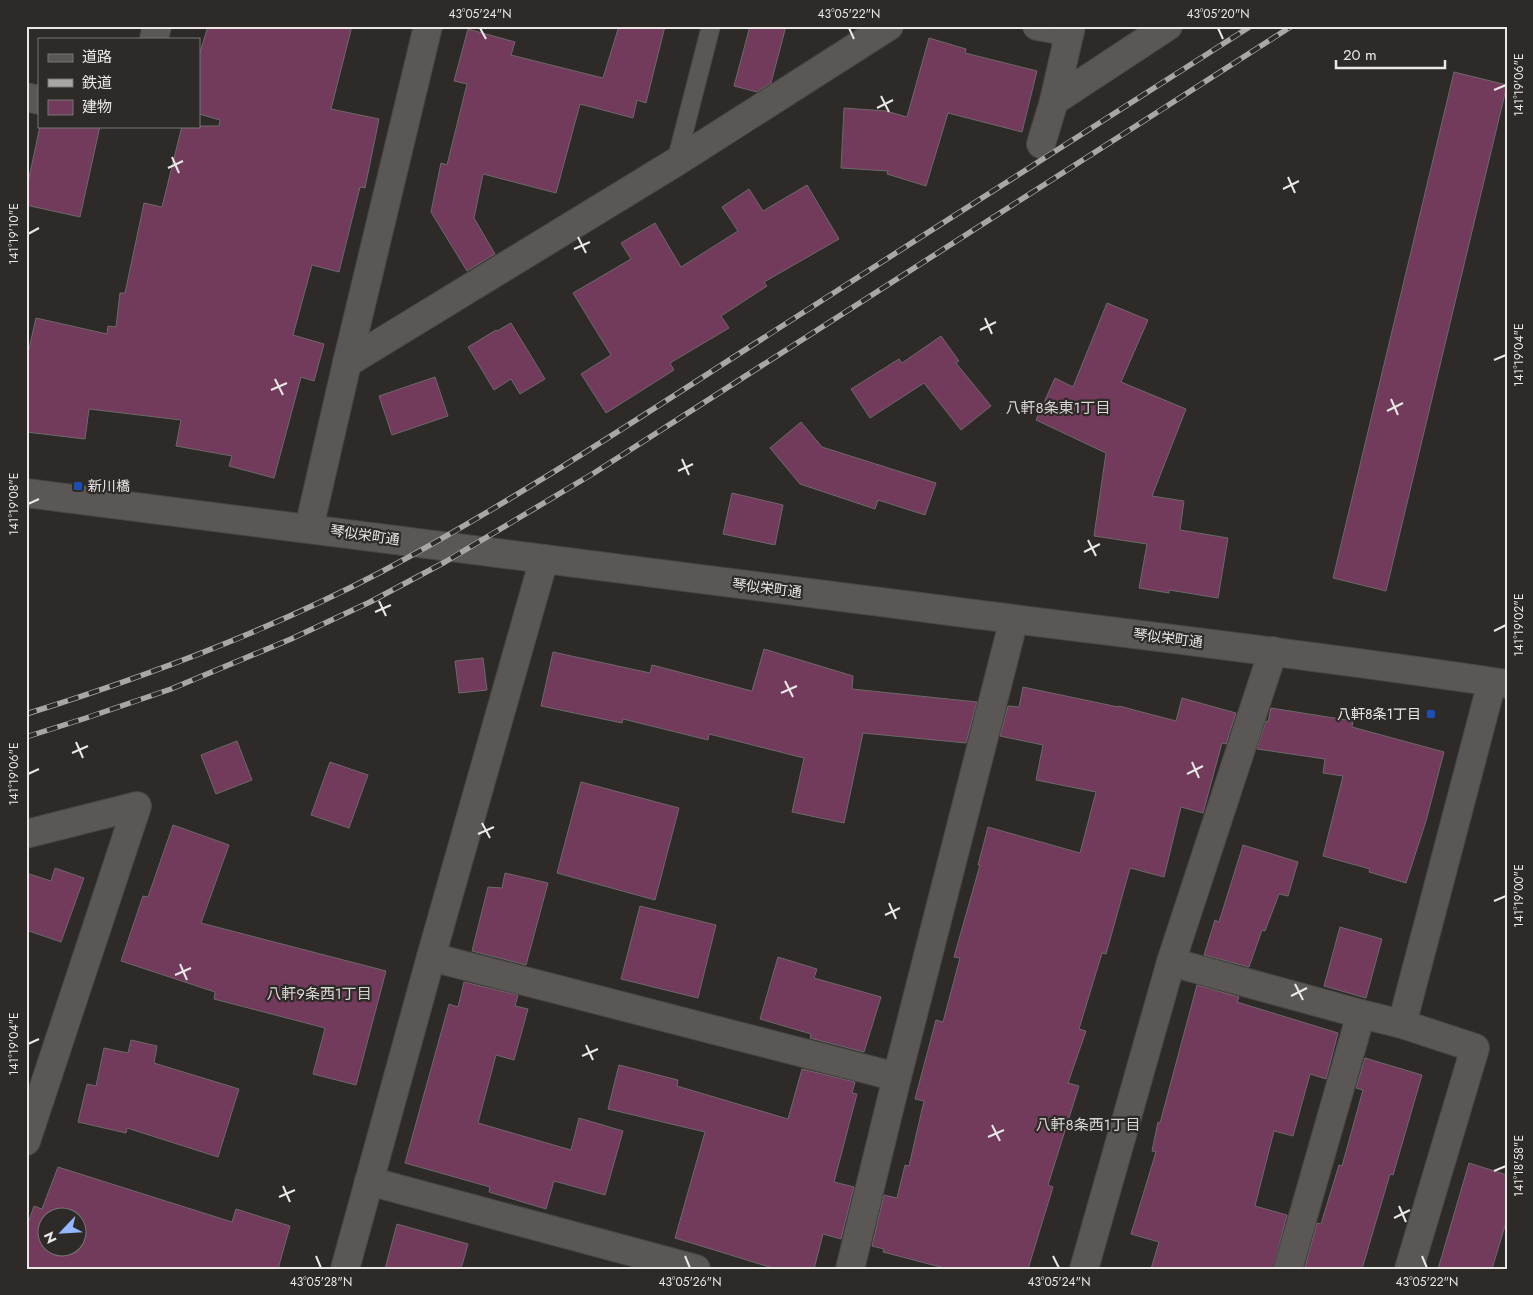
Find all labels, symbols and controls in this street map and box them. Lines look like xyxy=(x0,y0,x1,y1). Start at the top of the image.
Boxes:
text: 43°05'24"N xyxy=(449,5,511,23)
text: 43°05'22"N xyxy=(818,5,880,23)
text: 43°05'20"N xyxy=(1186,5,1250,23)
legend xyxy=(38,38,200,128)
scale bar xyxy=(1336,38,1444,70)
text: 20 m xyxy=(1343,44,1377,66)
text: 道路 xyxy=(82,46,112,68)
text: 141°19'06"E xyxy=(1510,53,1528,117)
text: 鉄道 xyxy=(82,72,112,94)
text: 建物 xyxy=(82,96,112,118)
text: 141°19'10"E xyxy=(5,203,23,265)
text: 141°19'04"E xyxy=(1510,323,1528,387)
district label: 八軒8条東1丁目 xyxy=(1006,397,1110,419)
text: 141°19'08"E xyxy=(5,473,23,535)
place label: 新川橋 xyxy=(88,476,130,496)
marker: 新川橋 xyxy=(72,480,84,492)
street label: 琴似栄町通 xyxy=(329,520,401,550)
street label: 琴似栄町通 xyxy=(731,574,803,602)
text: 141°19'02"E xyxy=(1510,593,1528,657)
street label: 琴似栄町通 xyxy=(1132,624,1204,652)
place label: 八軒8条1丁目 xyxy=(1337,704,1421,724)
marker: 八軒8条1丁目 xyxy=(1425,708,1437,720)
text: 141°19'06"E xyxy=(5,742,23,806)
text: 141°19'00"E xyxy=(1510,864,1528,928)
district label: 八軒9条西1丁目 xyxy=(266,983,372,1005)
text: 141°19'04"E xyxy=(5,1012,23,1076)
district label: 八軒8条西1丁目 xyxy=(1036,1114,1140,1136)
text: 141°18'58"E xyxy=(1510,1135,1528,1197)
north arrow xyxy=(38,1208,88,1258)
text: N xyxy=(39,1228,62,1247)
text: 43°05'28"N xyxy=(290,1273,352,1291)
text: 43°05'26"N xyxy=(659,1273,721,1291)
text: 43°05'24"N xyxy=(1028,1273,1090,1291)
text: 43°05'22"N xyxy=(1396,1273,1458,1291)

